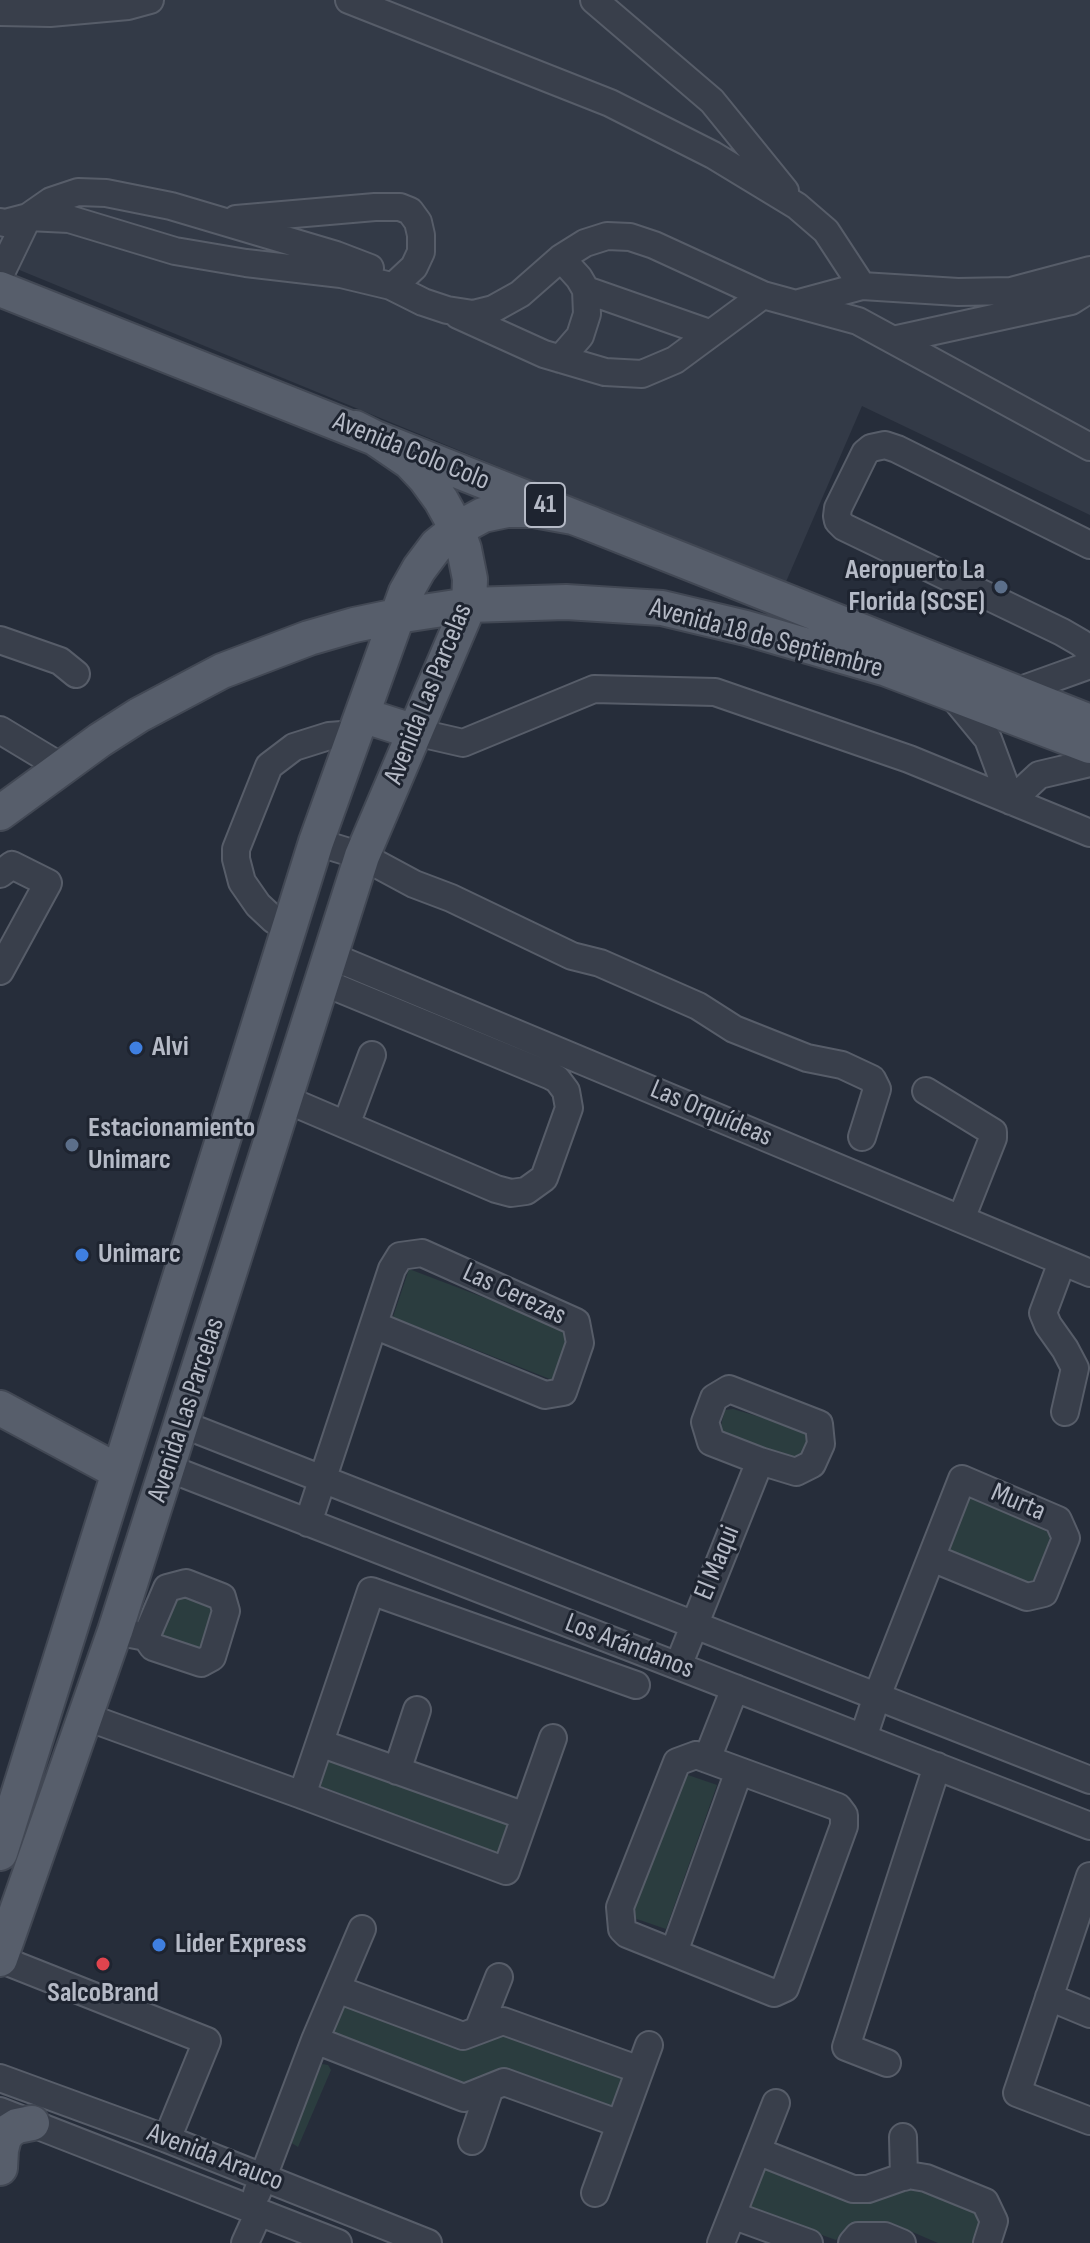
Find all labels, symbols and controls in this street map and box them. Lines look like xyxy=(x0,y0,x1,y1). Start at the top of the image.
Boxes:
street label: Avenida Colo Colo xyxy=(328,405,494,499)
road number: 41 xyxy=(525,483,565,527)
place label: Aeropuerto La Florida (SCSE) xyxy=(845,554,985,620)
marker: Aeropuerto La Florida (SCSE) xyxy=(992,578,1010,596)
street label: Avenida 18 de Septiembre xyxy=(646,592,886,686)
street label: Avenida Las Parcelas xyxy=(378,599,480,789)
place label: Alvi xyxy=(152,1031,189,1065)
marker: Alvi xyxy=(127,1039,145,1057)
street label: Las Orquídeas xyxy=(645,1073,777,1155)
place label: Estacionamiento Unimarc xyxy=(88,1112,255,1178)
marker: Estacionamiento Unimarc xyxy=(63,1136,81,1154)
place label: Unimarc xyxy=(98,1238,181,1272)
marker: Unimarc xyxy=(73,1246,91,1264)
street label: Las Cerezas xyxy=(457,1257,571,1333)
street label: Avenida Las Parcelas xyxy=(141,1314,233,1506)
street label: Murta xyxy=(986,1477,1050,1529)
street label: El Maqui xyxy=(688,1521,748,1605)
street label: Los Arándanos xyxy=(560,1607,698,1687)
place label: Lider Express xyxy=(175,1928,306,1962)
marker: Lider Express xyxy=(150,1936,168,1954)
marker: SalcoBrand xyxy=(94,1955,112,1973)
place label: SalcoBrand xyxy=(47,1977,159,2011)
street label: Avenida Arauco xyxy=(142,2117,288,2199)

